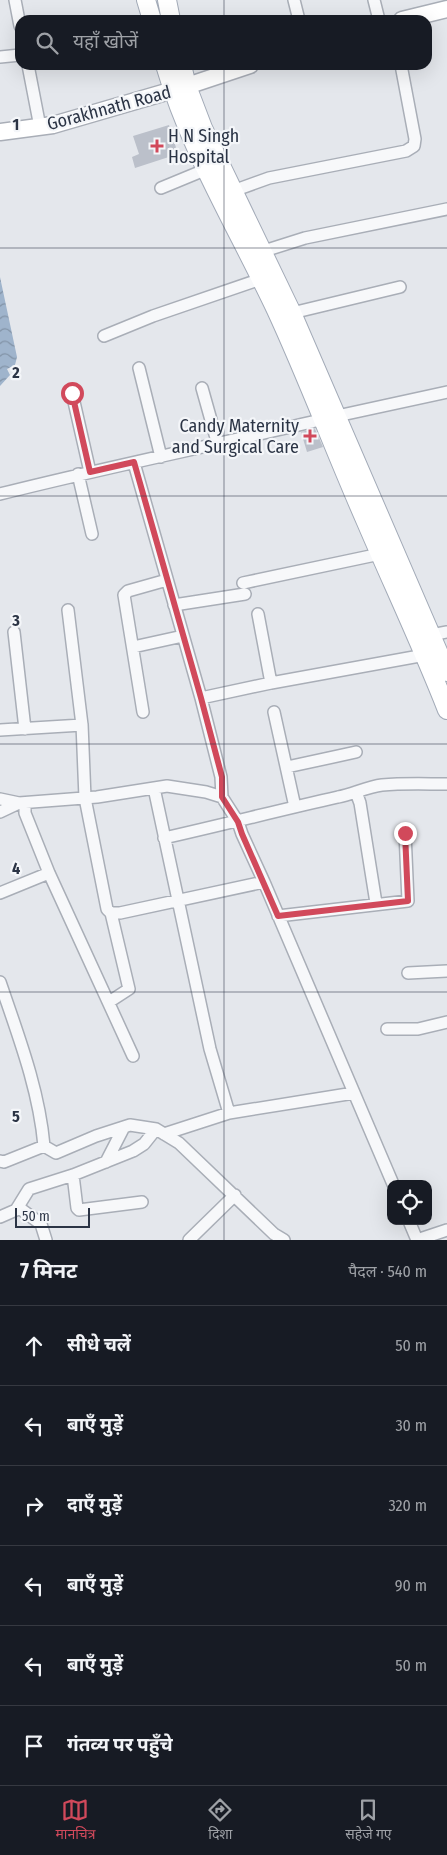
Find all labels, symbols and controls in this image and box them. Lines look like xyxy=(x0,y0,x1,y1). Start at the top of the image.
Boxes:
search box xyxy=(15,15,432,70)
icon: search xyxy=(33,29,61,57)
text: यहाँ खोजें xyxy=(73,30,138,53)
street label: Gorakhnath Road xyxy=(45,81,173,135)
text: 1 xyxy=(13,115,19,134)
place label: H N Singh Hospital xyxy=(168,125,239,168)
marker: H N Singh Hospital xyxy=(150,139,164,153)
text: 2 xyxy=(11,363,20,382)
route start xyxy=(61,382,84,405)
place label: Candy Maternity and Surgical Care xyxy=(172,415,299,458)
marker: Candy Maternity and Surgical Care xyxy=(303,429,317,443)
text: 3 xyxy=(11,611,20,630)
route end xyxy=(394,822,417,845)
text: 4 xyxy=(12,859,20,878)
text: 5 xyxy=(12,1107,20,1126)
map controls xyxy=(387,1180,432,1225)
button: locate xyxy=(387,1180,432,1225)
scale bar xyxy=(15,1205,90,1228)
text: 50 m xyxy=(22,1208,50,1225)
text: 7 मिनट xyxy=(20,1258,77,1284)
text: पैदल · 540 m xyxy=(348,1262,427,1281)
icon: ahead xyxy=(20,1332,48,1360)
text: सीधे चलें xyxy=(67,1333,131,1356)
text: 50 m xyxy=(395,1336,427,1355)
icon: left xyxy=(20,1412,48,1440)
text: बाएँ मुड़ें xyxy=(67,1413,123,1436)
text: 30 m xyxy=(395,1416,427,1435)
icon: right xyxy=(20,1492,48,1520)
text: दाएँ मुड़ें xyxy=(67,1493,122,1516)
text: 320 m xyxy=(388,1496,427,1515)
icon: left xyxy=(20,1572,48,1600)
text: बाएँ मुड़ें xyxy=(67,1573,123,1596)
text: 90 m xyxy=(395,1576,427,1595)
icon: left xyxy=(20,1652,48,1680)
text: बाएँ मुड़ें xyxy=(67,1653,123,1676)
text: 50 m xyxy=(395,1656,427,1675)
icon: arrive xyxy=(20,1732,48,1760)
text: गंतव्य पर पहुँचे xyxy=(67,1733,173,1756)
tab: मानचित्र xyxy=(55,1796,95,1845)
tab: दिशा xyxy=(206,1796,234,1845)
tab: सहेजे गए xyxy=(345,1796,392,1845)

